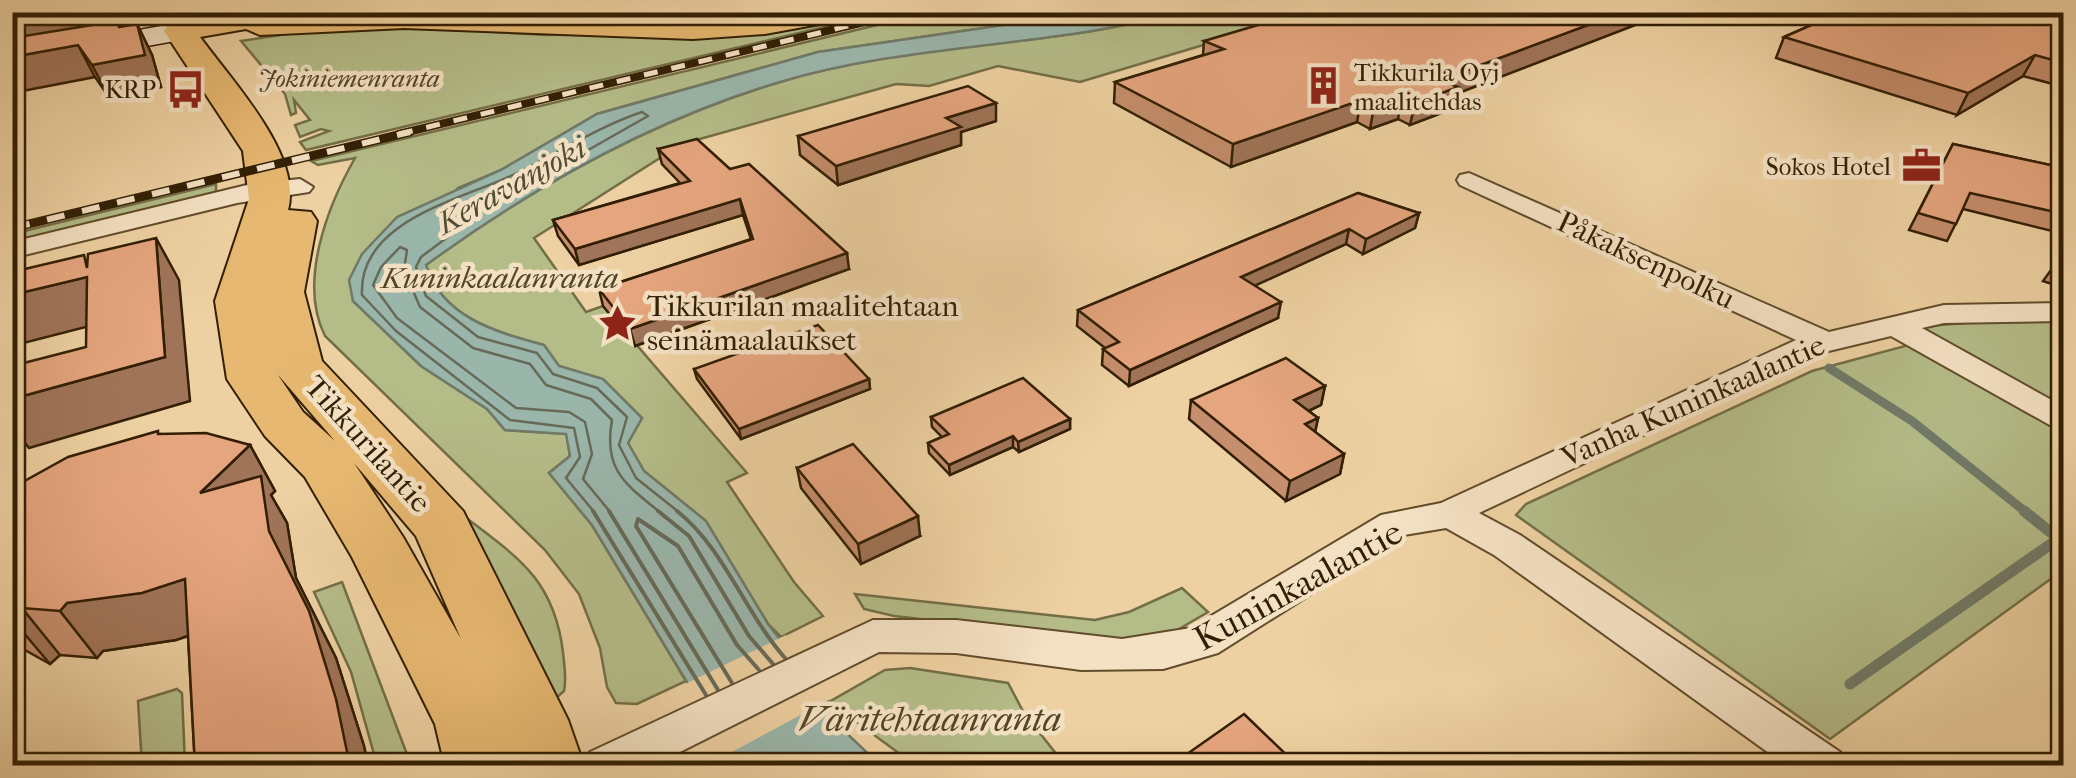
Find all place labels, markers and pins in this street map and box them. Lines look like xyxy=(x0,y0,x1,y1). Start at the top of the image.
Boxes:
place label: Tikkurila Oyj maalitehdas xyxy=(1354,58,1499,116)
building icon: Tikkurila Oyj maalitehdas xyxy=(1303,65,1345,107)
bus stop icon: KRP xyxy=(165,68,207,110)
place label: KRP xyxy=(105,75,156,104)
office icon: Sokos Hotel xyxy=(1900,145,1942,187)
place label: Sokos Hotel xyxy=(1766,152,1891,181)
place label: Tikkurilan maalitehtaan seinämaalaukset xyxy=(647,289,959,358)
place icon: Tikkurilan maalitehtaan seinämaalaukset xyxy=(596,302,638,344)

